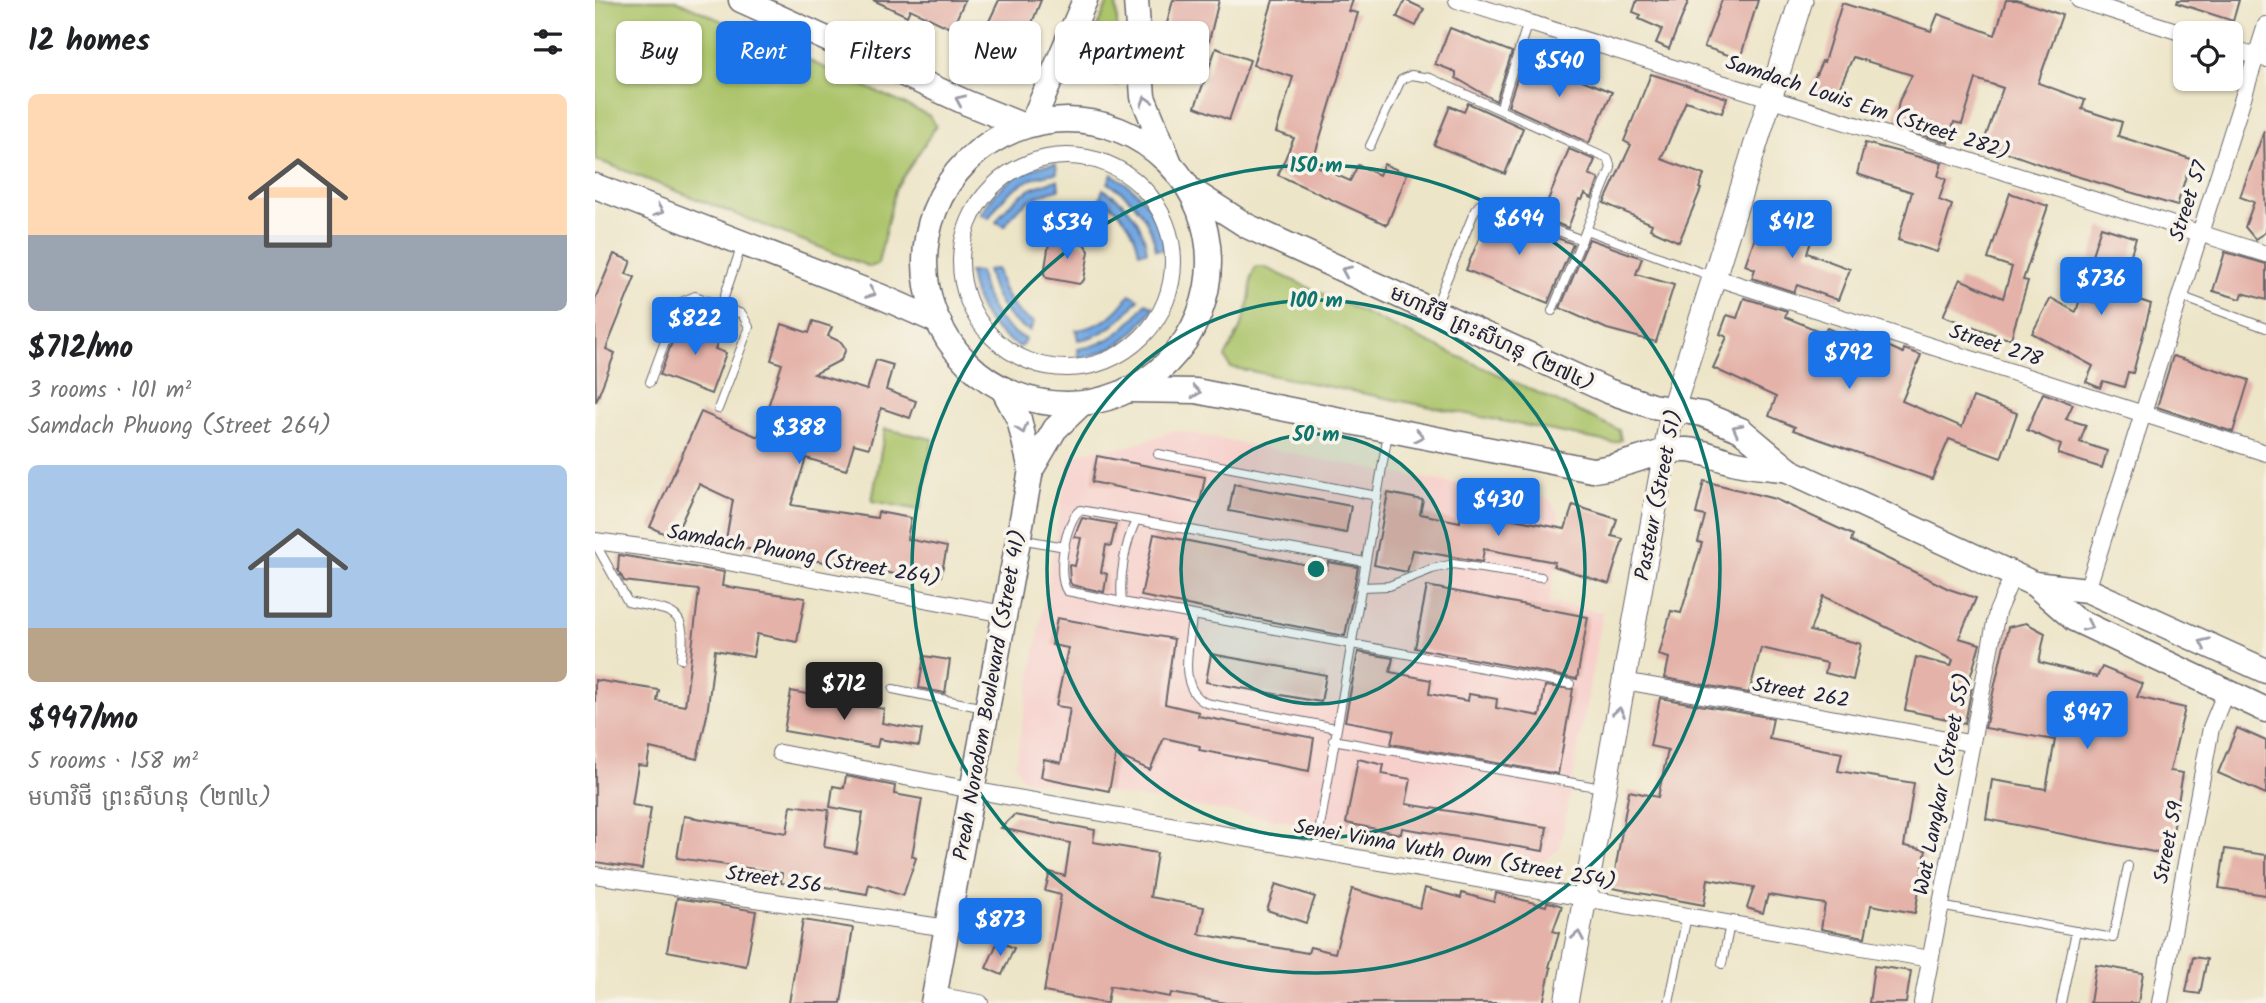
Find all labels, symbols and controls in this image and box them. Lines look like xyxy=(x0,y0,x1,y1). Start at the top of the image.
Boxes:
text: 12 homes xyxy=(28,18,150,66)
chip: Buy xyxy=(616,21,702,84)
chip: Rent xyxy=(716,21,811,84)
chip: Filters xyxy=(825,21,935,84)
chip: New xyxy=(949,21,1041,84)
chip: Apartment xyxy=(1055,21,1209,84)
map controls xyxy=(2173,21,2243,91)
button: locate xyxy=(2173,21,2243,91)
icon: filters xyxy=(529,23,567,61)
pin: $540 xyxy=(1518,40,1600,99)
text: $540 xyxy=(1534,44,1584,80)
street label: Samdach Louis Em (Street 282) xyxy=(1721,47,2014,170)
one-way arrow xyxy=(955,94,968,108)
one-way arrow xyxy=(1139,96,1154,108)
icon: home xyxy=(235,140,361,266)
text: 150 m xyxy=(1289,150,1343,183)
street label: Street 57 xyxy=(2161,156,2218,246)
pin: $694 xyxy=(1478,198,1560,257)
pin: $412 xyxy=(1751,201,1833,260)
one-way arrow xyxy=(652,202,664,216)
pin: $534 xyxy=(1026,202,1108,261)
text: $694 xyxy=(1494,202,1544,238)
text: $412 xyxy=(1769,205,1815,241)
text: $534 xyxy=(1042,206,1092,242)
pin: $736 xyxy=(2060,258,2142,317)
text: $736 xyxy=(2076,262,2126,298)
one-way arrow xyxy=(1341,265,1353,279)
street label: មហាវិថី ព្រះសីហនុ (២៧៤) xyxy=(1384,277,1599,401)
one-way arrow xyxy=(864,284,876,298)
text: 100 m xyxy=(1289,285,1343,318)
pin: $822 xyxy=(654,298,736,357)
text: $822 xyxy=(668,302,722,338)
street label: Street 278 xyxy=(1945,316,2047,377)
text: $712/mo xyxy=(28,325,133,373)
pin: $792 xyxy=(1808,332,1890,391)
text: $792 xyxy=(1824,336,1874,372)
text: 3 rooms · 101 m² xyxy=(28,373,191,409)
one-way arrow xyxy=(1190,384,1201,399)
pin: $388 xyxy=(758,406,840,466)
street label: Pasteur (Street 51) xyxy=(1627,407,1692,584)
text: Samdach Phuong (Street 264) xyxy=(28,409,331,445)
text: $388 xyxy=(772,411,826,447)
text: 50 m xyxy=(1292,419,1339,452)
one-way arrow xyxy=(1014,422,1028,435)
one-way arrow xyxy=(1731,424,1744,438)
one-way arrow xyxy=(1413,427,1425,442)
pin: $430 xyxy=(1457,478,1539,538)
text: $430 xyxy=(1473,483,1523,519)
icon: home xyxy=(235,510,361,636)
street label: Samdach Phuong (Street 264) xyxy=(665,516,943,597)
street label: Preah Norodom Boulevard (Street 41) xyxy=(945,527,1036,863)
centre of rings xyxy=(1304,557,1328,581)
one-way arrow xyxy=(2081,617,2093,631)
one-way arrow xyxy=(2199,637,2211,651)
pin: $712 xyxy=(803,662,885,722)
text: $712 xyxy=(822,667,866,703)
street label: Street 262 xyxy=(1750,669,1852,718)
street label: Wat Langkar (Street 55) xyxy=(1906,671,1981,898)
pin: $947 xyxy=(2046,692,2128,751)
text: $947/mo xyxy=(28,696,138,744)
text: $947 xyxy=(2063,696,2111,732)
one-way arrow xyxy=(1611,706,1626,718)
text: 5 rooms · 158 m² xyxy=(28,744,198,780)
text: មហាវិថី ព្រះសីហនុ (២៧៤) xyxy=(28,781,271,817)
street label: Street 59 xyxy=(2145,798,2194,886)
street label: Senei Vinna Vuth Oum (Street 254) xyxy=(1291,811,1618,900)
street label: Street 256 xyxy=(724,857,824,904)
pin: $873 xyxy=(959,898,1041,958)
text: $873 xyxy=(975,903,1025,939)
one-way arrow xyxy=(1570,930,1585,942)

